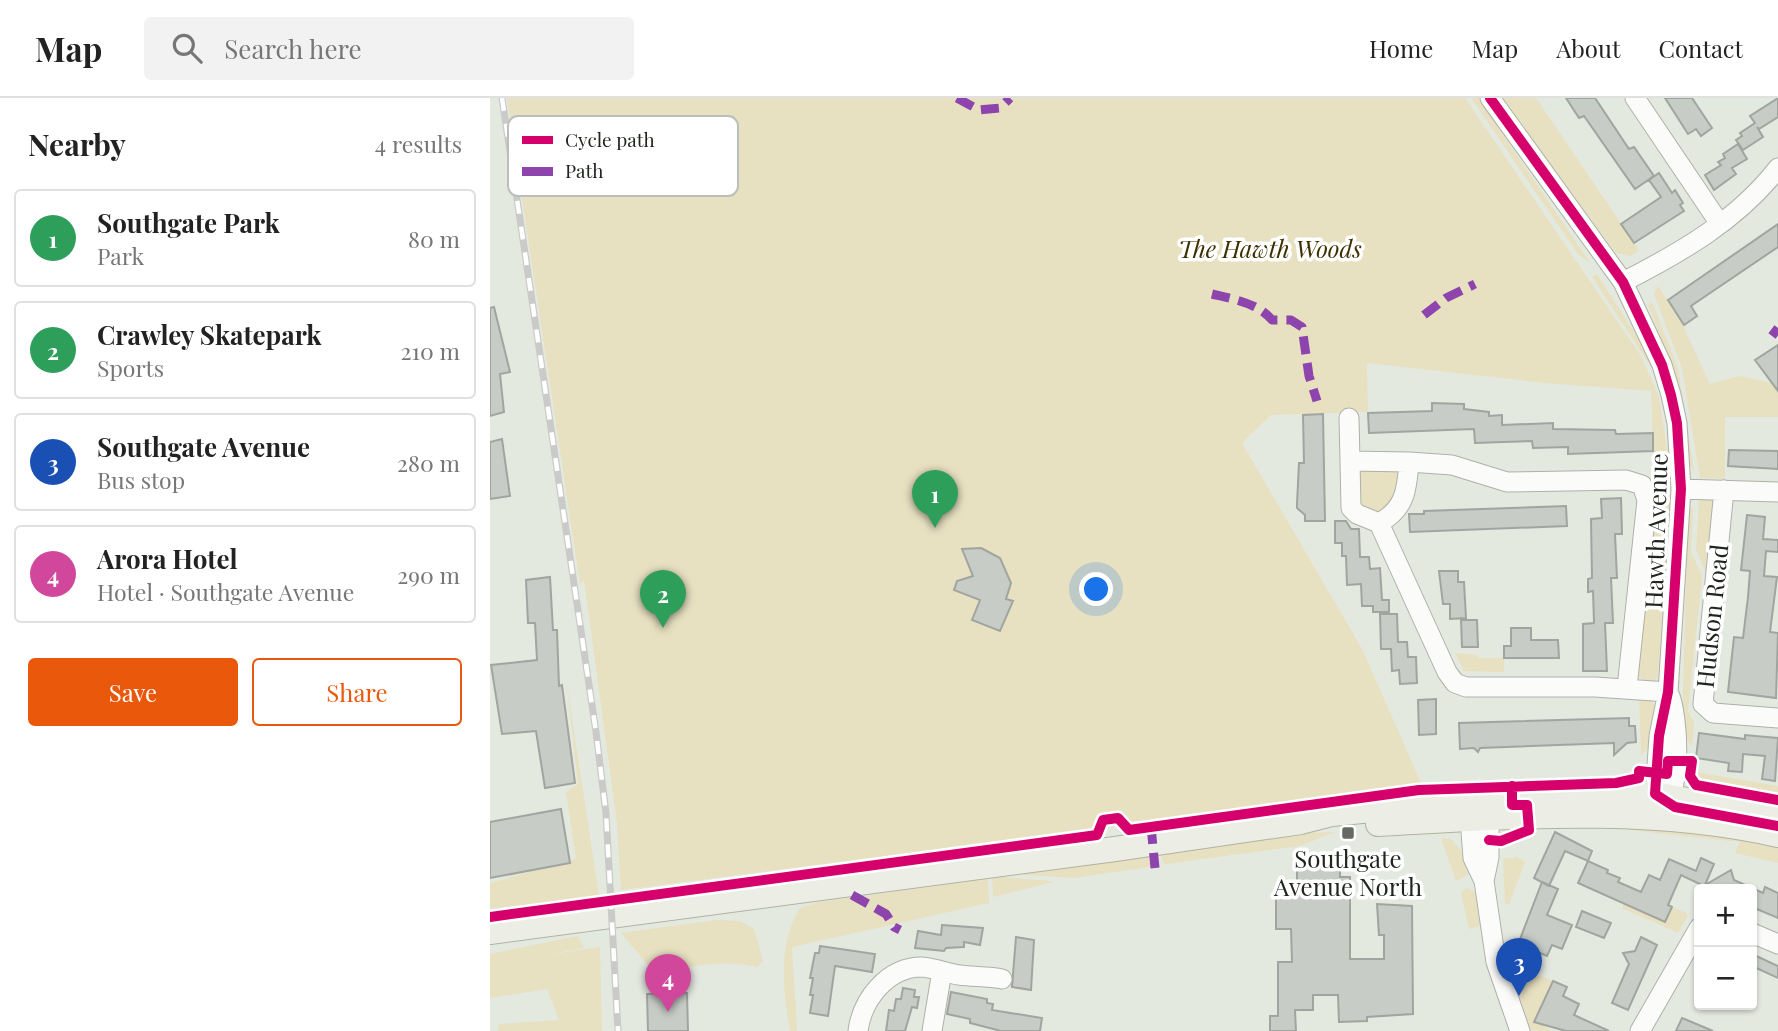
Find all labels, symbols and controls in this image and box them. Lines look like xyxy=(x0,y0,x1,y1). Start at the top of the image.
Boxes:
search box xyxy=(144,17,634,80)
text: Map xyxy=(35,26,102,70)
icon: search xyxy=(168,29,206,67)
text: Search here xyxy=(224,31,362,66)
text: Home xyxy=(1369,32,1433,64)
text: Map xyxy=(1471,32,1518,64)
text: About xyxy=(1556,32,1620,64)
text: Contact xyxy=(1658,32,1743,64)
legend xyxy=(508,116,738,196)
text: Nearby xyxy=(28,124,126,164)
text: Cycle path xyxy=(565,126,655,152)
text: 4 results xyxy=(375,128,462,159)
text: Path xyxy=(565,157,603,183)
text: Southgate Park xyxy=(97,205,280,240)
text: 1 xyxy=(49,223,57,254)
text: 80 m xyxy=(408,223,460,254)
park label: The Hawth Woods xyxy=(1178,232,1362,264)
text: Park xyxy=(97,240,144,271)
text: Crawley Skatepark xyxy=(97,317,321,352)
text: 2 xyxy=(47,335,59,366)
text: 210 m xyxy=(401,335,460,366)
text: Sports xyxy=(97,352,164,383)
text: Southgate Avenue xyxy=(97,429,310,464)
text: 3 xyxy=(47,447,59,478)
text: 280 m xyxy=(397,447,460,478)
street label: Hawth Avenue xyxy=(1636,453,1674,609)
text: Bus stop xyxy=(97,464,185,495)
pin: 1 xyxy=(912,470,958,528)
text: Arora Hotel xyxy=(97,541,238,576)
street label: Hudson Road xyxy=(1688,542,1734,690)
text: 4 xyxy=(47,559,59,590)
text: 290 m xyxy=(397,559,460,590)
pin: 2 xyxy=(640,570,686,628)
your location xyxy=(1079,572,1113,606)
text: Hotel · Southgate Avenue xyxy=(97,576,354,607)
button: Save xyxy=(28,658,238,726)
button: Share xyxy=(252,658,462,726)
marker: Southgate Avenue North xyxy=(1340,825,1356,841)
place label: Southgate Avenue North xyxy=(1273,842,1422,902)
map controls xyxy=(1694,884,1757,1010)
button: + xyxy=(1694,884,1757,947)
pin: 3 xyxy=(1496,938,1542,996)
button: − xyxy=(1694,947,1757,1010)
pin: 4 xyxy=(645,954,691,1012)

